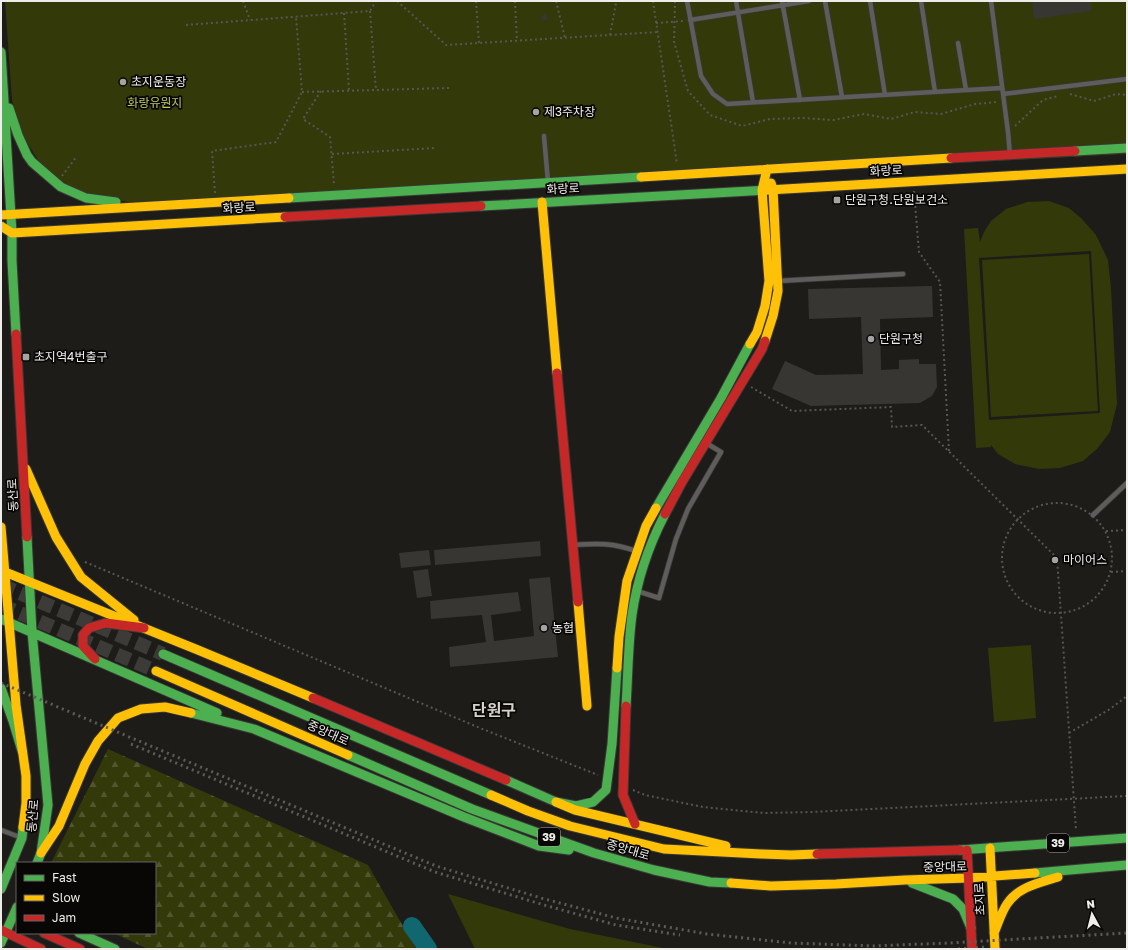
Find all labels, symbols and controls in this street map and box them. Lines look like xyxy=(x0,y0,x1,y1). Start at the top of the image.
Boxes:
place label: 초지운동장 xyxy=(131,74,186,89)
marker: 초지운동장 xyxy=(118,77,128,87)
park label: 화랑유원지 xyxy=(127,95,183,110)
place label: 제3주차장 xyxy=(544,104,595,119)
marker: 제3주차장 xyxy=(531,107,541,117)
street label: 화랑로 xyxy=(869,162,903,179)
street label: 화랑로 xyxy=(546,180,580,197)
place label: 단원구청.단원보건소 xyxy=(845,192,948,207)
marker: 단원구청.단원보건소 xyxy=(832,195,842,205)
street label: 화랑로 xyxy=(222,199,256,216)
place label: 단원구청 xyxy=(879,331,923,346)
marker: 단원구청 xyxy=(866,334,876,344)
place label: 초지역4번출구 xyxy=(34,349,108,364)
marker: 초지역4번출구 xyxy=(21,352,31,362)
street label: 동산로 xyxy=(4,478,21,512)
place label: 마이어스 xyxy=(1063,552,1107,567)
marker: 마이어스 xyxy=(1050,555,1060,565)
place label: 농협 xyxy=(552,620,574,635)
marker: 농협 xyxy=(539,623,549,633)
district label: 단원구 xyxy=(472,700,516,720)
street label: 중앙대로 xyxy=(305,717,351,748)
street label: 동산로 xyxy=(24,799,41,833)
road number: 39 xyxy=(538,828,560,846)
road number: 39 xyxy=(1047,834,1069,852)
street label: 중앙대로 xyxy=(605,836,651,863)
street label: 중앙대로 xyxy=(923,859,967,874)
legend xyxy=(16,862,156,934)
text: Fast xyxy=(52,870,77,885)
street label: 초지로 xyxy=(971,882,988,916)
text: Slow xyxy=(52,890,80,905)
north arrow xyxy=(1072,894,1112,934)
text: N xyxy=(1086,897,1096,911)
text: Jam xyxy=(52,910,76,925)

